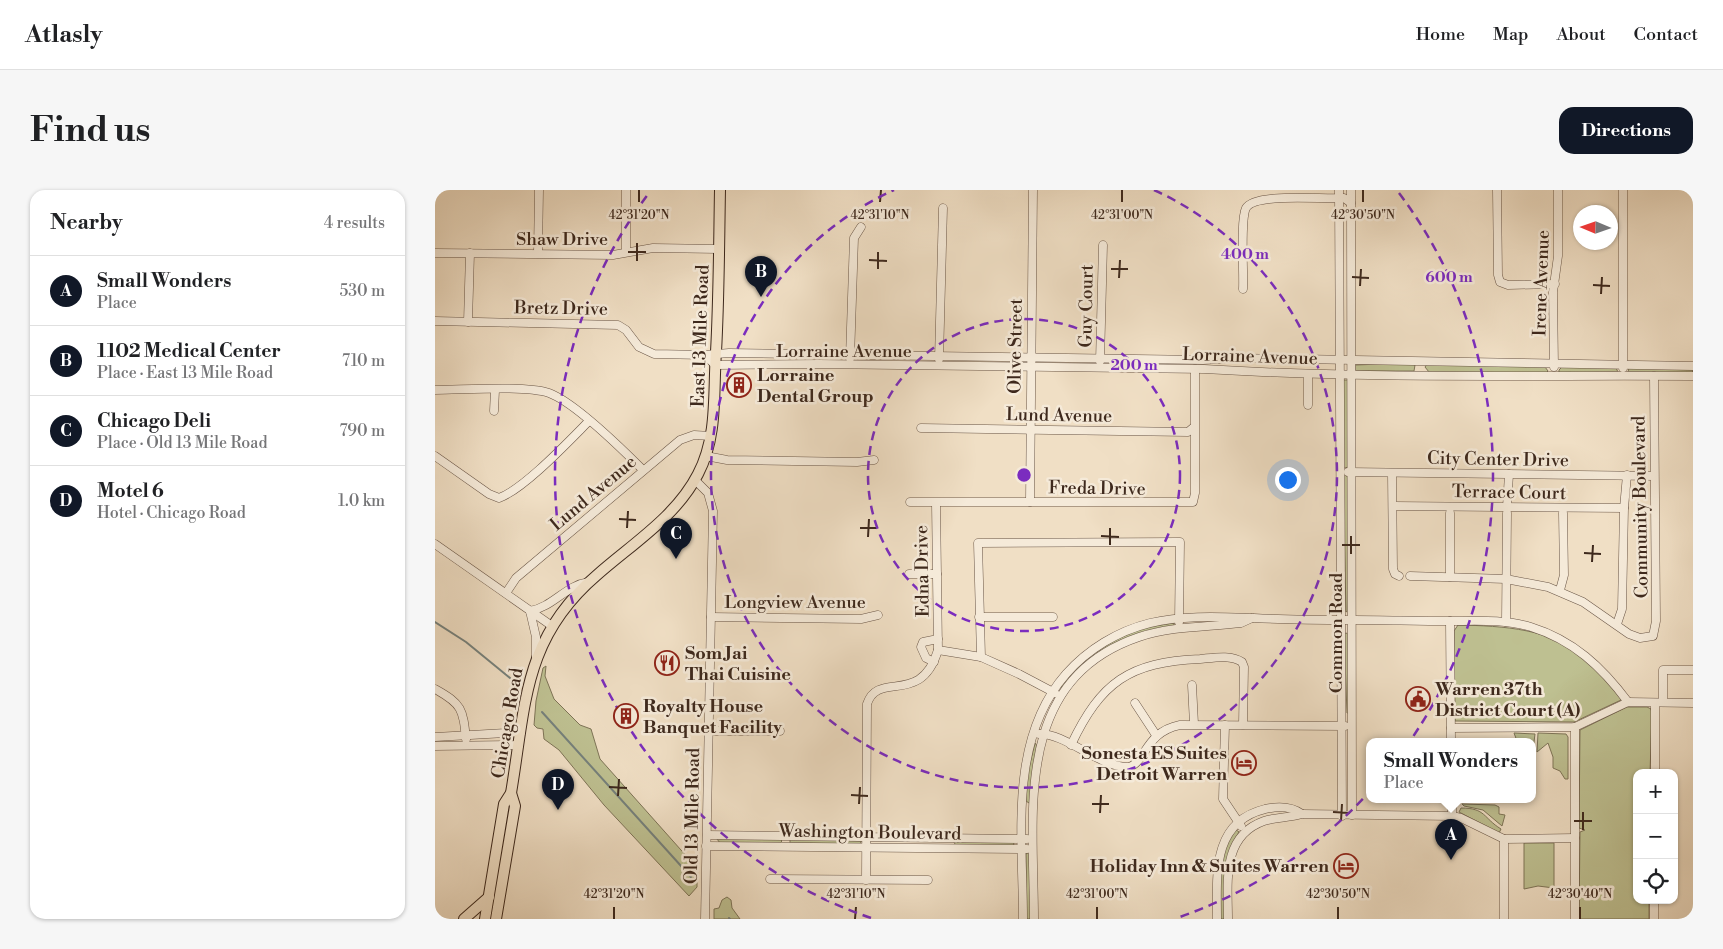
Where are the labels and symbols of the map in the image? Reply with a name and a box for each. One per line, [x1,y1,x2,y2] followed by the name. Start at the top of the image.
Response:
[1573,205,1618,250] north arrow
[609,208,670,223] text: 42°31'20"N
[851,208,910,223] text: 42°31'10"N
[1091,208,1153,223] text: 42°31'00"N
[1331,208,1395,223] text: 42°30'50"N
[516,228,608,251] street label: Shaw Drive
[1528,229,1555,337] street label: Irene Avenue
[1221,245,1269,264] text: 400 m
[745,256,777,297] pin: B
[687,263,715,408] street label: East 13 Mile Road
[1074,264,1099,348] street label: Guy Court
[1425,268,1473,287] text: 600 m
[513,296,608,321] street label: Bretz Drive
[1003,297,1028,394] street label: Olive Street
[776,340,912,363] street label: Lorraine Avenue
[1182,343,1318,370] street label: Lorraine Avenue
[1110,356,1158,375] text: 200 m
[757,364,874,408] place label: Lorraine Dental Group
[726,372,752,398] building icon: Lorraine Dental Group
[1006,403,1112,428] street label: Lund Avenue
[1627,415,1654,599] street label: Community Boulevard
[1427,447,1569,472] street label: City Center Drive
[545,450,641,536] street label: Lund Avenue
[1015,466,1033,484] centre of rings
[1275,467,1301,493] your location
[1048,476,1146,501] street label: Freda Drive
[1452,480,1567,505] street label: Terrace Court
[660,518,692,559] pin: C
[910,525,935,617] street label: Edna Drive
[1325,572,1348,693] street label: Common Road
[724,591,866,614] street label: Longview Avenue
[685,642,791,686] place label: Som Jai Thai Cuisine
[654,650,680,676] restaurant icon: Som Jai Thai Cuisine
[486,665,529,780] street label: Chicago Road
[1434,678,1581,722] place label: Warren 37th District Court (A)
[1405,686,1431,712] public building icon: Warren 37th District Court (A)
[643,695,783,739] place label: Royalty House Banquet Facility
[613,703,639,729] building icon: Royalty House Banquet Facility
[1082,742,1227,786] place label: Sonesta ES Suites Detroit Warren
[680,747,705,884] street label: Old 13 Mile Road
[1231,750,1257,776] hotel icon: Sonesta ES Suites Detroit Warren
[542,769,574,810] pin: D
[777,819,962,846] street label: Washington Boulevard
[1435,819,1467,860] pin: A
[1333,853,1359,879] hotel icon: Holiday Inn & Suites Warren
[1090,855,1329,878] place label: Holiday Inn & Suites Warren
[584,887,645,902] text: 42°31'20"N
[827,887,886,902] text: 42°31'10"N
[1066,887,1128,902] text: 42°31'00"N
[1306,887,1370,902] text: 42°30'50"N
[1548,887,1612,902] text: 42°30'40"N

